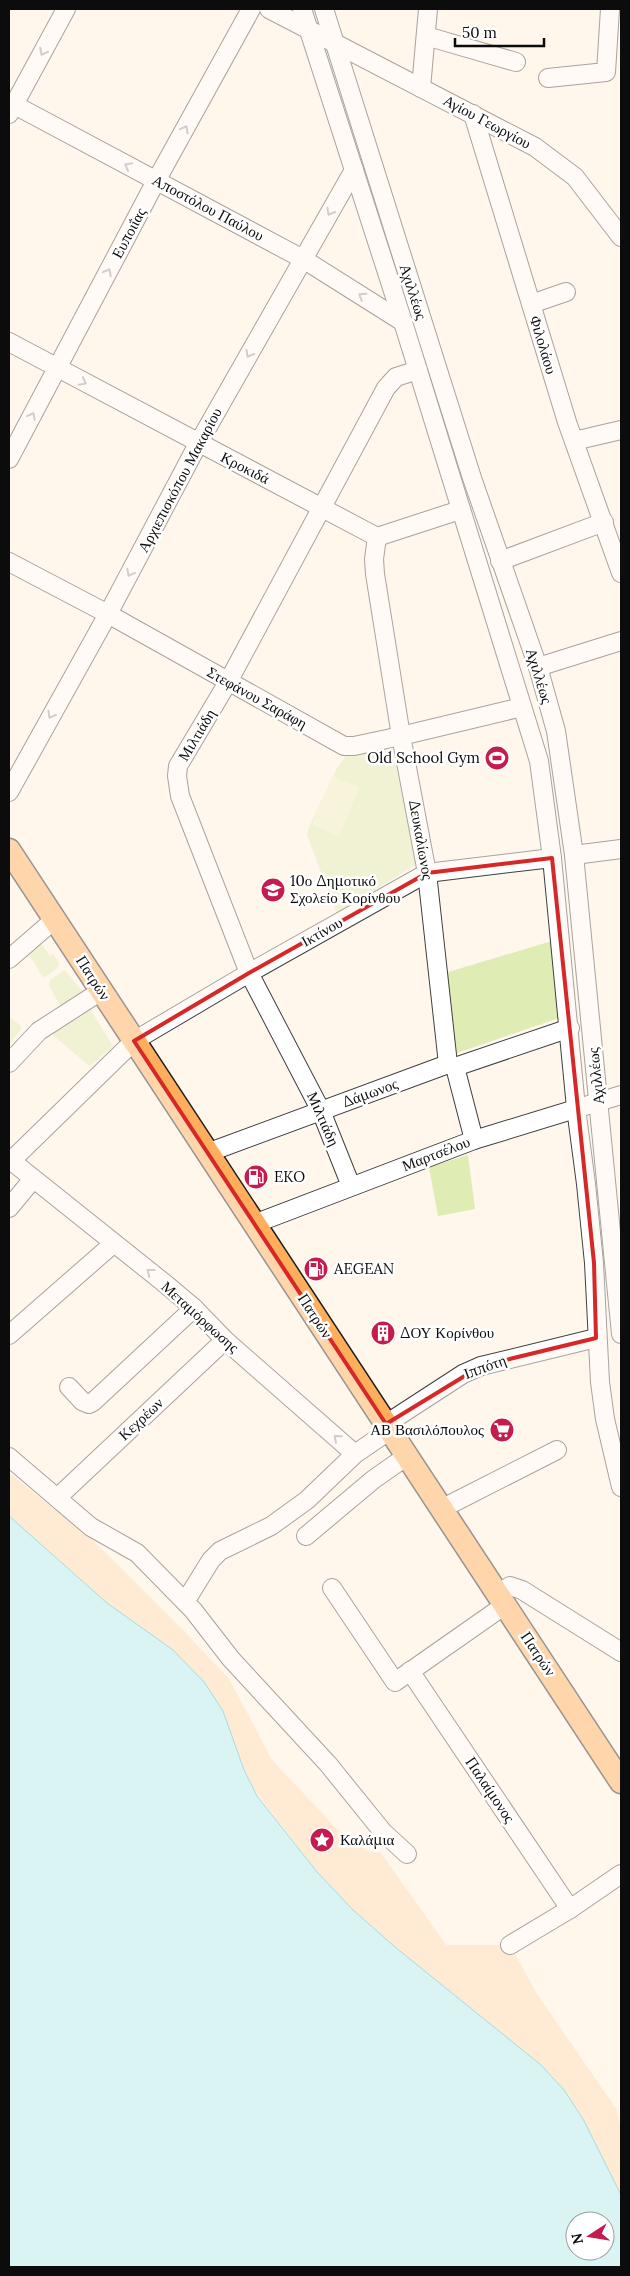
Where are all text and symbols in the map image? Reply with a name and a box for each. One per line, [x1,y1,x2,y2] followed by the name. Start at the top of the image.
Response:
[455,15,544,47] scale bar
[462,23,497,42] text: 50 m
[39,46,49,55] one-way arrow
[440,90,534,153] street label: Αγίου Γεωργίου
[178,125,188,134] one-way arrow
[124,162,133,172] one-way arrow
[149,170,267,245] street label: Αποστόλου Παύλου
[107,204,150,261] street label: Ευποιΐας
[326,207,336,216] one-way arrow
[396,262,431,322] street label: Αχιλλέως
[102,269,112,278] one-way arrow
[358,293,367,302] one-way arrow
[526,313,561,376] street label: Φιλολάου
[246,348,256,357] one-way arrow
[77,376,86,386] one-way arrow
[133,404,226,555] street label: Αρχιεπισκόπου Μακαρίου
[26,412,36,421] one-way arrow
[218,447,273,488] street label: Κροκιδά
[126,568,136,577] one-way arrow
[522,646,557,706] street label: Αχιλλέως
[204,662,311,733] street label: Στεφάνου Σαράφη
[174,705,220,764] street label: Μιλτιάδη
[48,710,58,719] one-way arrow
[484,745,510,771] sports icon: Old School Gym
[367,748,480,767] place label: Old School Gym
[405,798,438,881] street label: Δευκαλίωνος
[290,871,400,907] place label: 10ο Δημοτικό Σχολείο Κορίνθου
[260,877,286,903] school or university icon: 10ο Δημοτικό Σχολείο Κορίνθου
[298,913,346,951] street label: Ικτίνου
[72,952,115,1004] street label: Πατρών
[583,1047,608,1105] street label: Αχιλλέως
[339,1074,400,1111] street label: Δάμωνος
[303,1089,344,1149] street label: Μιλτιάδη
[399,1132,473,1175] street label: Μαρτσέλου
[243,1164,269,1190] fuel station icon: EKO
[274,1167,305,1186] place label: EKO
[303,1256,329,1282] fuel station icon: AEGEAN
[333,1259,394,1278] place label: AEGEAN
[146,1269,156,1278] one-way arrow
[158,1277,243,1357] street label: Μεταμόρφωσης
[294,1290,337,1342] street label: Πατρών
[370,1320,396,1346] building icon: ΔΟΥ Κορίνθου
[400,1323,494,1342] place label: ΔΟΥ Κορίνθου
[461,1350,509,1383] street label: Ιππότη
[114,1393,167,1444] street label: Κεχρέων
[489,1417,515,1443] supermarket icon: ΑΒ Βασιλόπουλος
[370,1420,484,1439] place label: ΑΒ Βασιλόπουλος
[333,1434,342,1443] one-way arrow
[517,1628,560,1680] street label: Πατρών
[461,1753,519,1826] street label: Παλαίμονος
[309,1827,335,1853] place icon: Καλάμια
[340,1830,395,1849] place label: Καλάμια
[565,2211,615,2261] north arrow
[567,2231,587,2246] text: N

